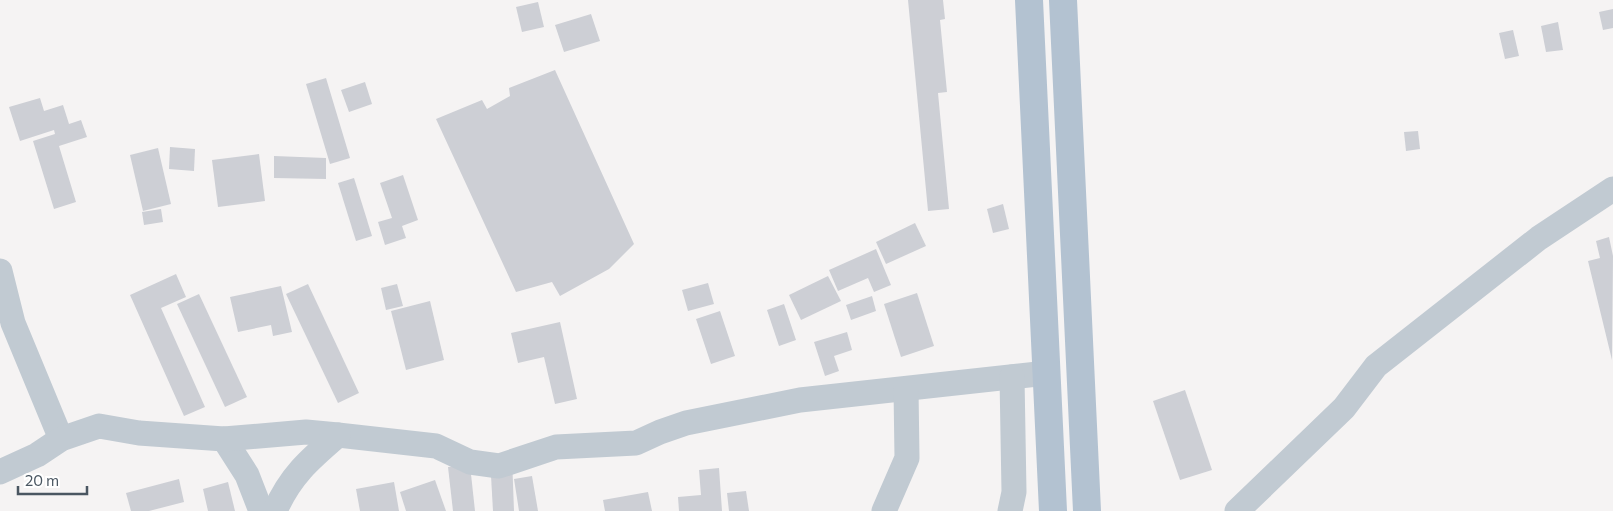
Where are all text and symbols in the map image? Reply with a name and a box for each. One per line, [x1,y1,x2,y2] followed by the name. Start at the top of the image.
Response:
[18,464,86,496] scale bar
[25,471,59,489] text: 20 m

